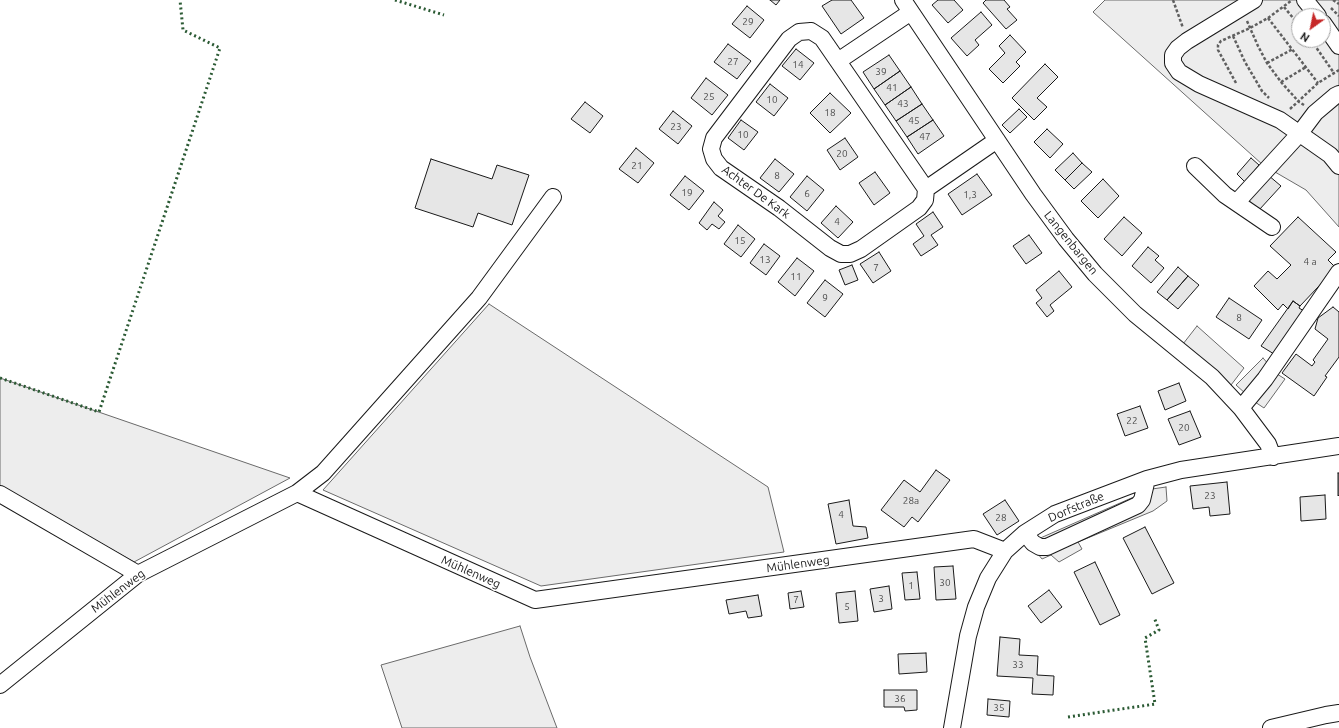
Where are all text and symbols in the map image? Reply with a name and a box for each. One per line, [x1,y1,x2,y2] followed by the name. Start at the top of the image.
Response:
[1291,8,1331,48] north arrow
[742,16,754,28] house number: 29
[1298,30,1312,44] text: N
[727,56,739,68] house number: 27
[792,59,804,71] house number: 14
[875,66,887,78] house number: 39
[886,82,898,94] house number: 41
[703,91,715,103] house number: 25
[766,94,778,106] house number: 10
[897,98,909,110] house number: 43
[824,107,836,119] house number: 18
[908,115,920,127] house number: 45
[670,121,682,133] house number: 23
[737,129,749,141] house number: 10
[919,131,931,143] house number: 47
[836,148,848,160] house number: 20
[631,160,643,172] house number: 21
[719,162,793,222] street label: Achter De Kark
[774,170,780,182] house number: 8
[681,187,693,199] house number: 19
[804,188,810,200] house number: 6
[963,189,977,201] house number: 1,3
[1041,208,1101,278] street label: Langenbargen
[834,216,840,228] house number: 4
[734,235,746,247] house number: 15
[759,254,771,266] house number: 13
[1303,256,1317,268] house number: 4 a
[873,262,879,274] house number: 7
[790,271,802,283] house number: 11
[822,292,828,304] house number: 9
[1236,312,1242,324] house number: 8
[1126,415,1138,427] house number: 22
[1178,422,1190,434] house number: 20
[1046,489,1106,525] street label: Dorfstraße
[1204,490,1216,502] house number: 23
[903,495,919,507] house number: 28a
[838,509,844,521] house number: 4
[995,512,1007,524] house number: 28
[439,552,503,592] street label: Mühlenweg
[766,552,830,576] street label: Mühlenweg
[88,566,148,616] street label: Mühlenweg
[939,577,951,589] house number: 30
[908,580,914,592] house number: 1
[878,593,884,605] house number: 3
[793,594,799,606] house number: 7
[844,601,850,613] house number: 5
[1012,659,1024,671] house number: 33
[894,693,906,705] house number: 36
[993,702,1005,714] house number: 35

